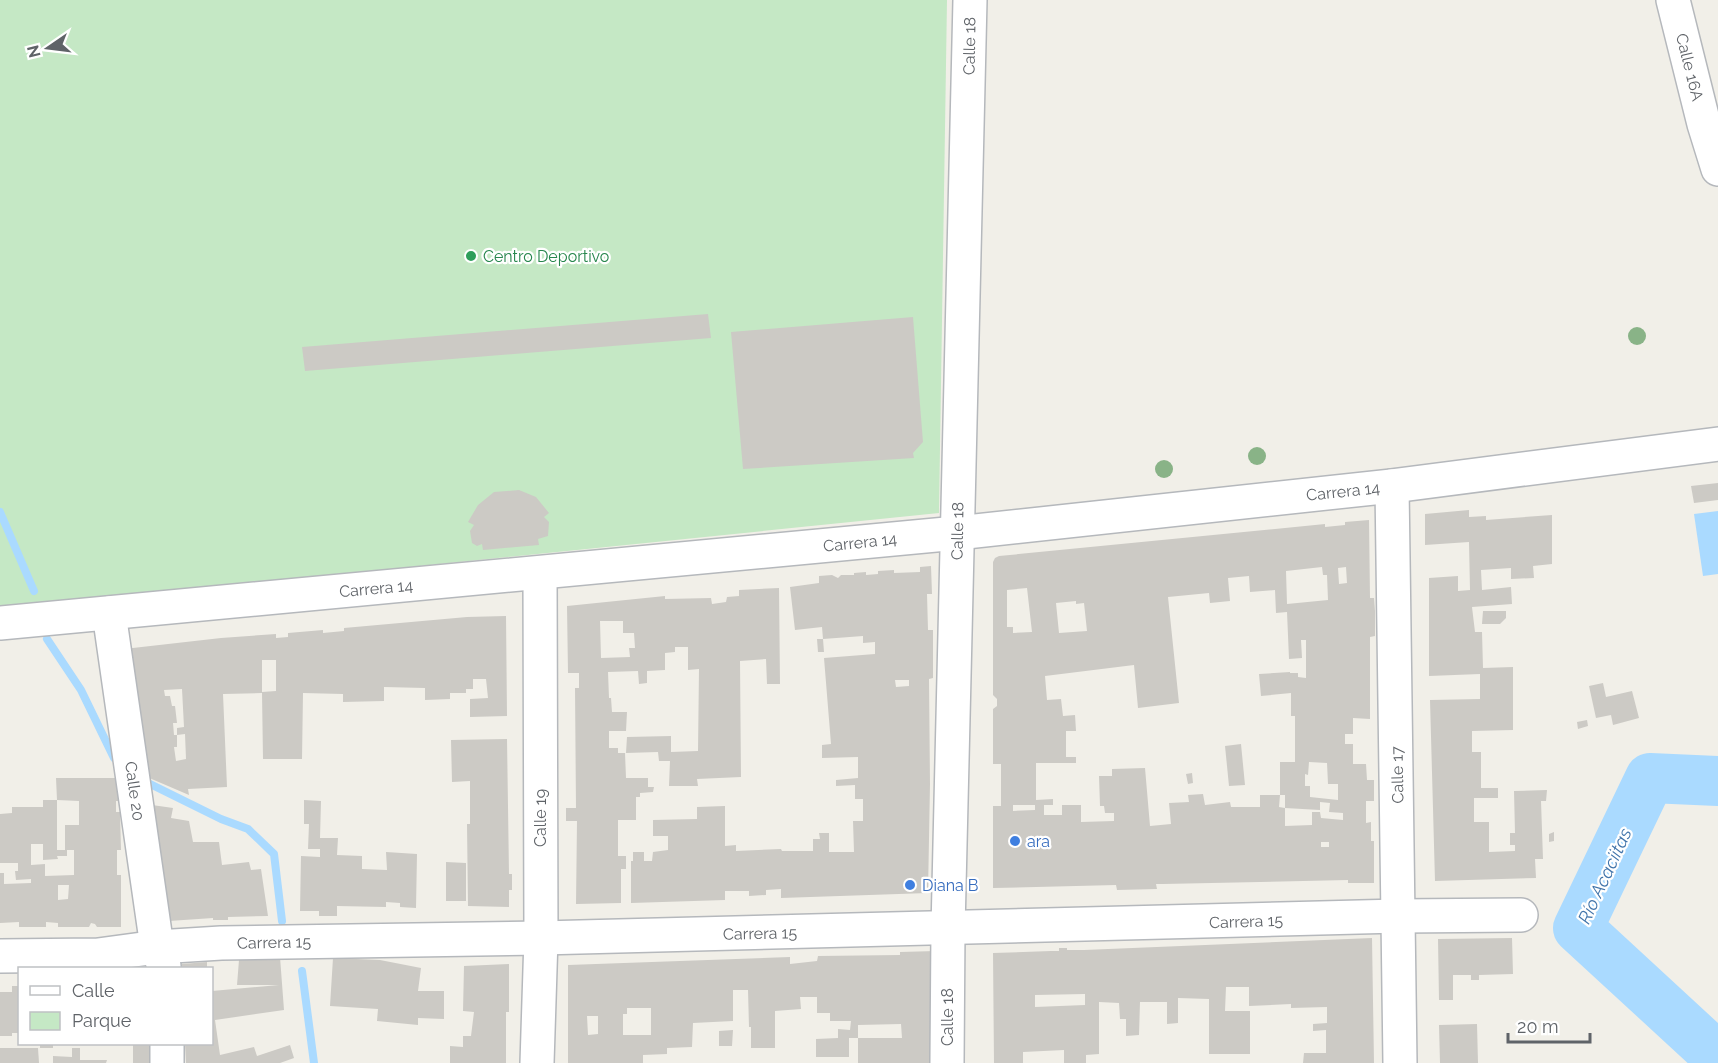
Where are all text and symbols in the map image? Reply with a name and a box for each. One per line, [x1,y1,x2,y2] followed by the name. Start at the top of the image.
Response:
[959,17,980,75] street label: Calle 18
[18,18,78,78] north arrow
[1672,31,1707,103] street label: Calle 16A
[23,43,45,60] text: N
[483,247,609,266] place label: Centro Deportivo
[464,249,478,263] marker: Centro Deportivo
[1305,478,1381,505] street label: Carrera 14
[947,502,968,560] street label: Calle 18
[822,529,898,556] street label: Carrera 14
[338,576,414,601] street label: Carrera 14
[1387,746,1407,804] street label: Calle 17
[121,760,148,822] street label: Calle 20
[531,789,550,847] street label: Calle 19
[1573,824,1636,927] water label: Río Acaciitas
[1027,832,1050,851] place label: ara
[1008,834,1022,848] marker: ara
[922,876,978,895] place label: Diana B
[903,878,917,892] marker: Diana B
[1209,911,1284,932] street label: Carrera 15
[723,923,797,944] street label: Carrera 15
[237,932,311,953] street label: Carrera 15
[18,967,213,1045] legend
[72,980,115,1001] text: Calle
[938,988,957,1046] street label: Calle 18
[1508,1006,1590,1044] scale bar
[72,1010,132,1031] text: Parque
[1517,1016,1559,1037] text: 20 m

